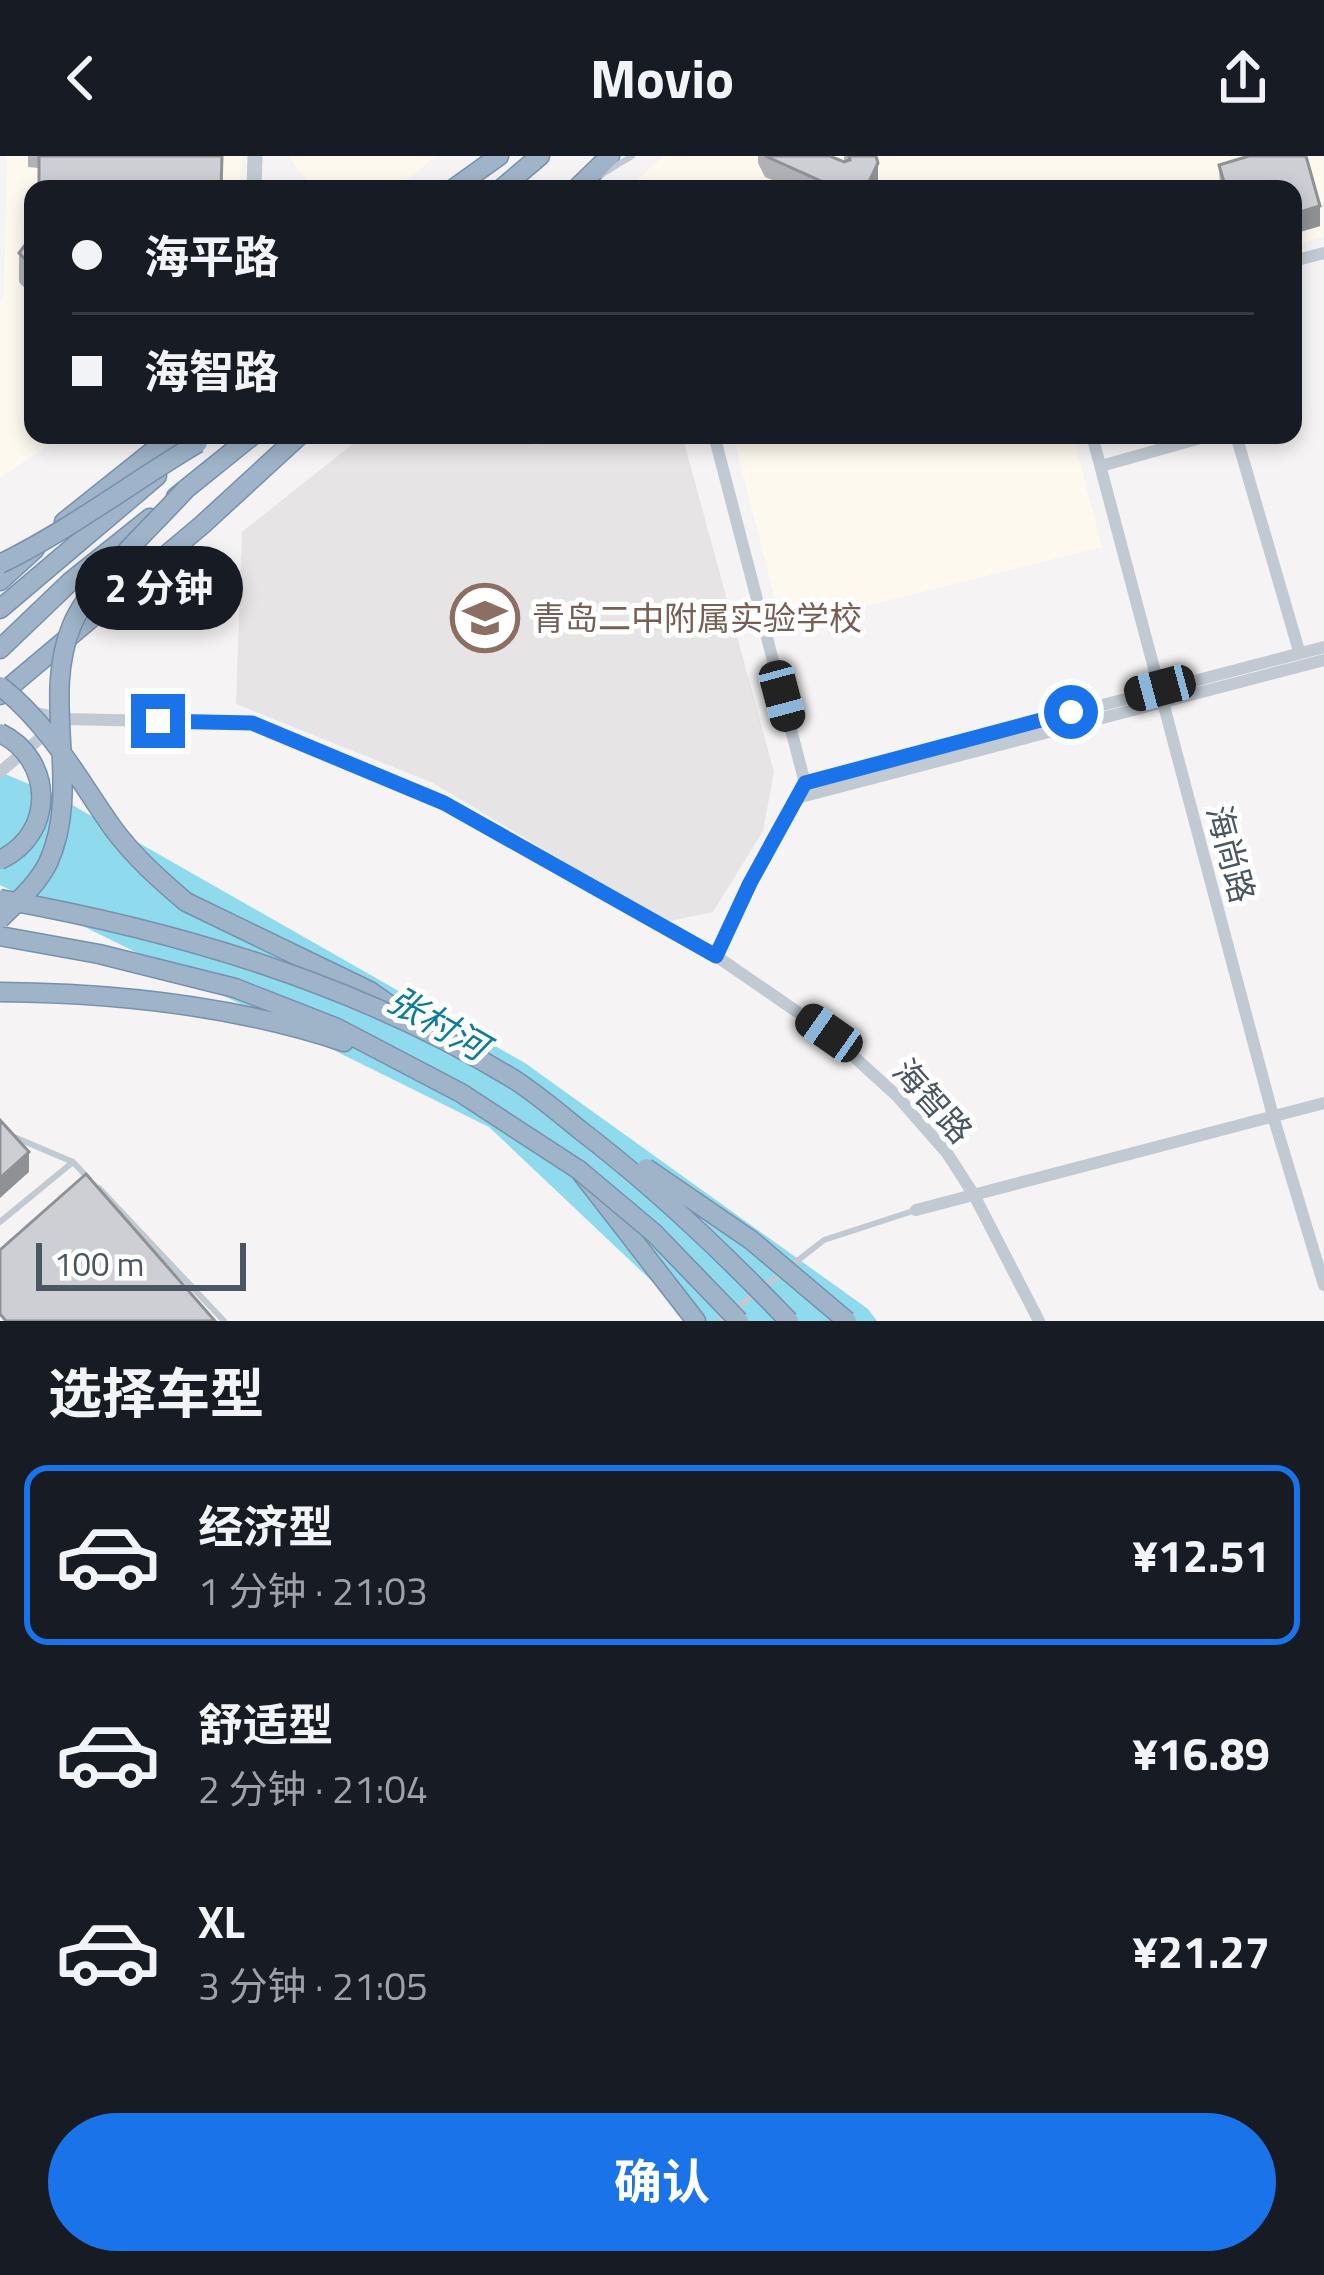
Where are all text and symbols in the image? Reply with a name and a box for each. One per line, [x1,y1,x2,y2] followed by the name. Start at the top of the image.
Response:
[590,37,734,119] text: Movio
[48,45,114,111] icon: back
[1210,45,1276,111] icon: share
[144,222,279,290] text: 海平路
[144,337,279,405] text: 海智路
[74,547,242,631] callout: 2 分钟
[105,558,213,617] text: 2 分钟
[450,583,520,653] school or university icon: 青岛二中附属实验学校
[532,593,862,643] place label: 青岛二中附属实验学校
[755,657,809,735] car
[1121,661,1199,715] car
[1044,685,1098,739] route start
[131,694,185,748] route end
[1194,800,1268,908] street label: 海尚路
[378,972,504,1076] water label: 张村河
[789,998,869,1068] car
[881,1047,985,1155] street label: 海智路
[36,1237,246,1290] scale bar
[54,1239,144,1289] text: 100 m
[48,1352,264,1434] text: 选择车型
[198,1492,333,1560] text: 经济型
[54,1501,162,1609] icon: car
[1132,1521,1270,1589] text: ¥12.51
[198,1561,428,1620] text: 1 分钟 · 21:03
[198,1690,333,1758] text: 舒适型
[54,1699,162,1807] icon: car
[1132,1719,1270,1787] text: ¥16.89
[198,1759,428,1818] text: 2 分钟 · 21:04
[198,1887,245,1955] text: XL
[54,1897,162,2005] icon: car
[1132,1917,1270,1985] text: ¥21.27
[198,1956,428,2015] text: 3 分钟 · 21:05
[48,2113,1276,2251] button: 确认

